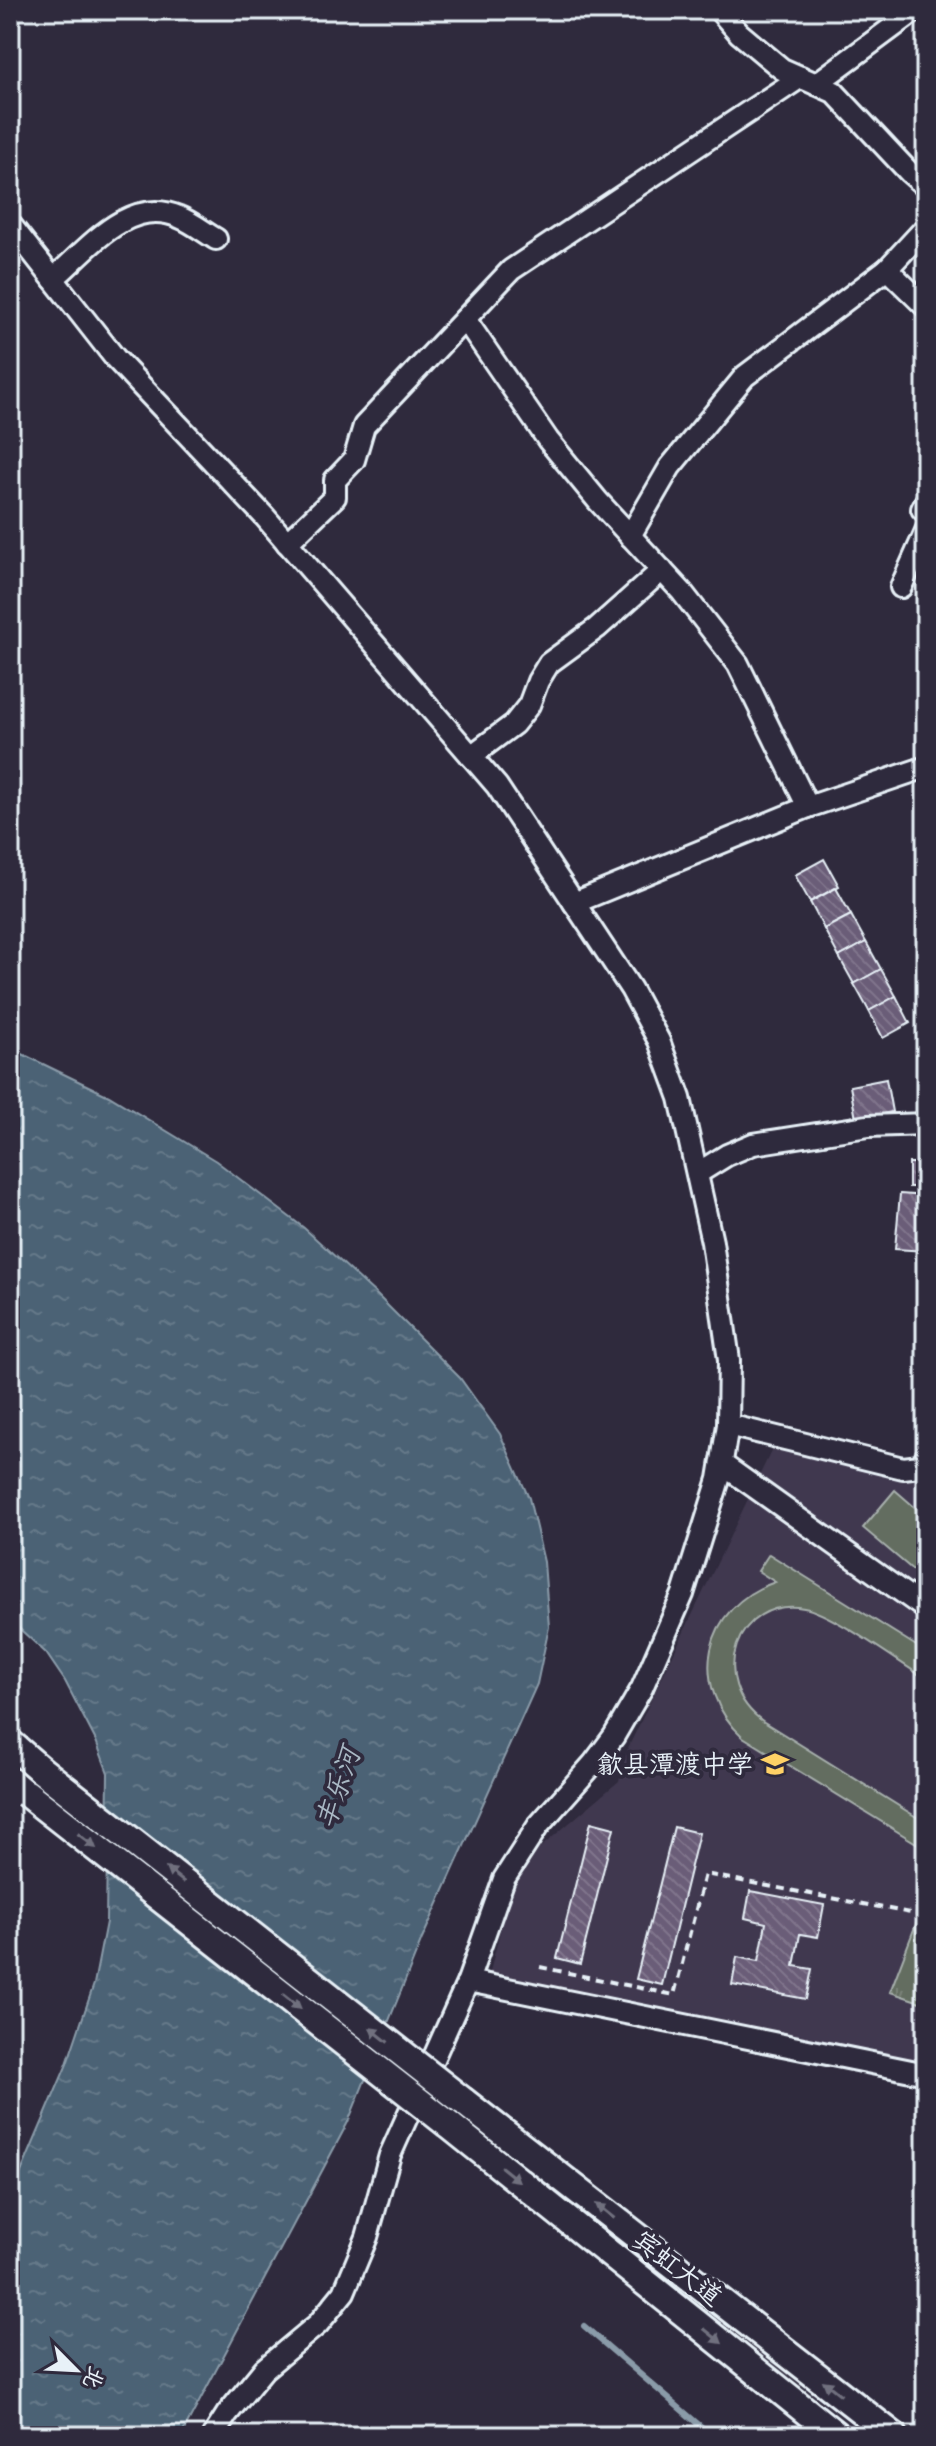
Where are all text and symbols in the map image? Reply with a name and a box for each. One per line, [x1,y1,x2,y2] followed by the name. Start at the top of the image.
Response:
[311,1740,372,1835] water label: 丰乐河
[760,1749,790,1779] school or university icon: 歙县潭渡中学
[597,1751,753,1784] place label: 歙县潭渡中学
[77,1833,97,1849] one-way arrow
[165,1867,185,1883] one-way arrow
[282,1993,302,2009] one-way arrow
[369,2028,389,2044] one-way arrow
[500,2165,520,2182] one-way arrow
[595,2204,615,2220] one-way arrow
[625,2226,727,2316] street label: 宾虹大道
[703,2328,723,2344] one-way arrow
[36,2330,116,2410] north arrow
[74,2361,107,2392] text: 北
[822,2381,842,2397] one-way arrow

